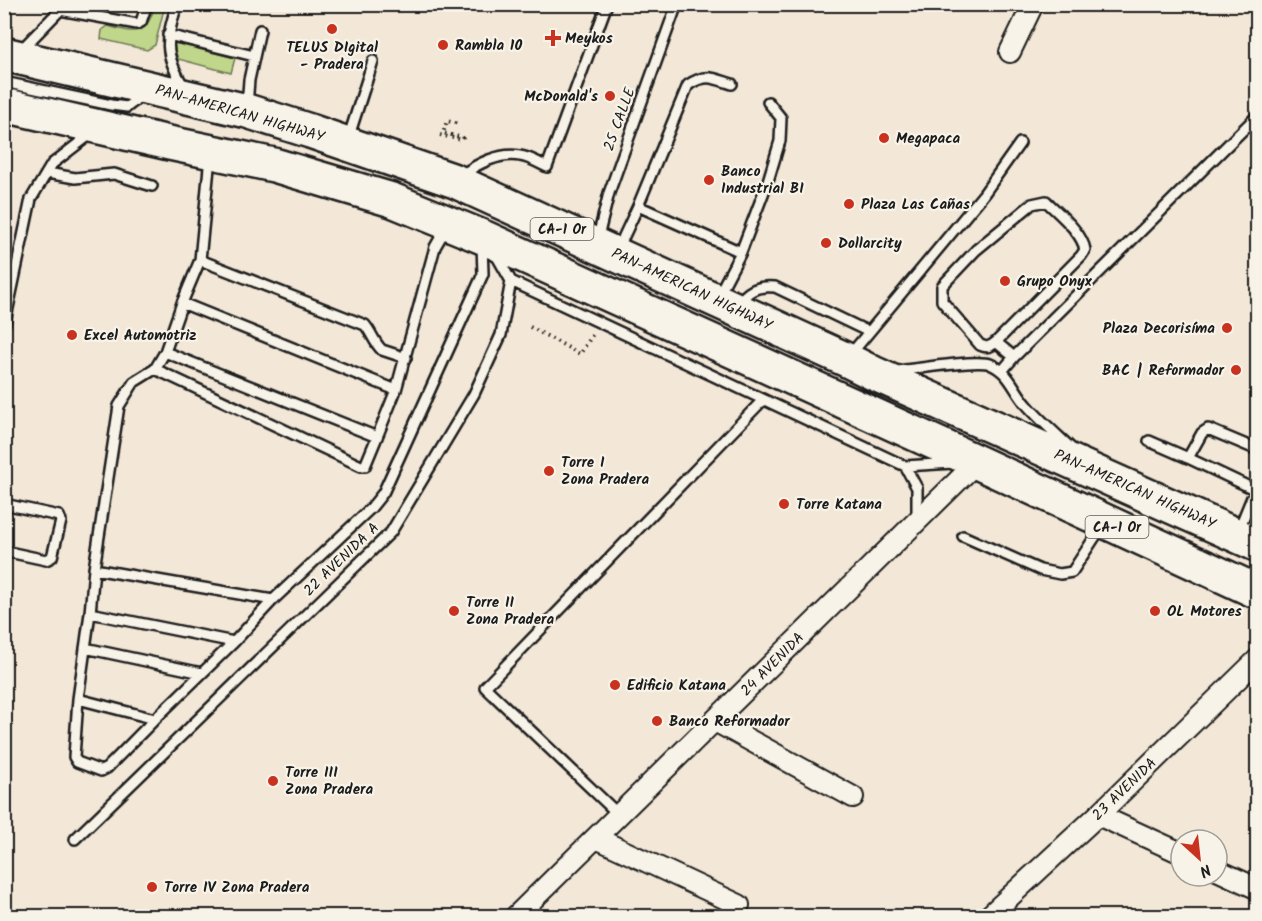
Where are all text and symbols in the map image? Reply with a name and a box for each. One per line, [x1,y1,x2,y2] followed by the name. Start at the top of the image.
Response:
[325,22,339,36] marker: TELUS DIgital - Pradera
[565,27,613,51] place label: Meykos
[546,31,560,45] marker: Meykos
[455,34,522,58] place label: Rambla 10
[286,36,378,77] place label: TELUS DIgital - Pradera
[436,38,450,52] marker: Rambla 10
[152,78,329,150] street label: PAN-AMERICAN HIGHWAY
[597,83,643,154] street label: 25 CALLE
[524,85,598,109] place label: McDonald's
[603,89,617,103] marker: McDonald's
[896,127,961,151] place label: Megapaca
[877,131,891,145] marker: Megapaca
[721,160,804,201] place label: Banco Industrial BI
[702,173,716,187] marker: Banco Industrial BI
[861,193,970,217] place label: Plaza Las Cañas
[842,197,856,211] marker: Plaza Las Cañas
[530,218,594,240] road number: CA-1 Or
[838,232,902,256] place label: Dollarcity
[819,236,833,250] marker: Dollarcity
[607,242,777,338] street label: PAN-AMERICAN HIGHWAY
[1017,270,1093,294] place label: Grupo Onyx
[998,274,1012,288] marker: Grupo Onyx
[1103,317,1215,341] place label: Plaza Decorisíma
[1220,321,1234,335] marker: Plaza Decorisíma
[84,324,197,348] place label: Excel Automotriz
[65,328,79,342] marker: Excel Automotriz
[1102,359,1225,383] place label: BAC | Reformador
[1229,363,1243,377] marker: BAC | Reformador
[1050,443,1221,537] street label: PAN-AMERICAN HIGHWAY
[561,451,649,492] place label: Torre I Zona Pradera
[542,464,556,478] marker: Torre I Zona Pradera
[796,493,882,517] place label: Torre Katana
[777,497,791,511] marker: Torre Katana
[1086,516,1148,538] road number: CA-1 Or
[298,517,385,602] street label: 22 AVENIDA A
[466,591,554,632] place label: Torre II Zona Pradera
[1167,600,1242,624] place label: OL Motores
[447,604,461,618] marker: Torre II Zona Pradera
[1148,604,1162,618] marker: OL Motores
[735,627,810,702] street label: 24 AVENIDA
[627,674,726,698] place label: Edificio Katana
[608,678,622,692] marker: Edificio Katana
[669,710,790,734] place label: Banco Reformador
[650,714,664,728] marker: Banco Reformador
[1087,752,1163,827] street label: 23 AVENIDA
[285,761,373,802] place label: Torre III Zona Pradera
[266,774,280,788] marker: Torre III Zona Pradera
[1169,828,1229,888] north arrow
[1195,857,1215,883] text: N
[164,876,310,900] place label: Torre IV Zona Pradera
[145,880,159,894] marker: Torre IV Zona Pradera

